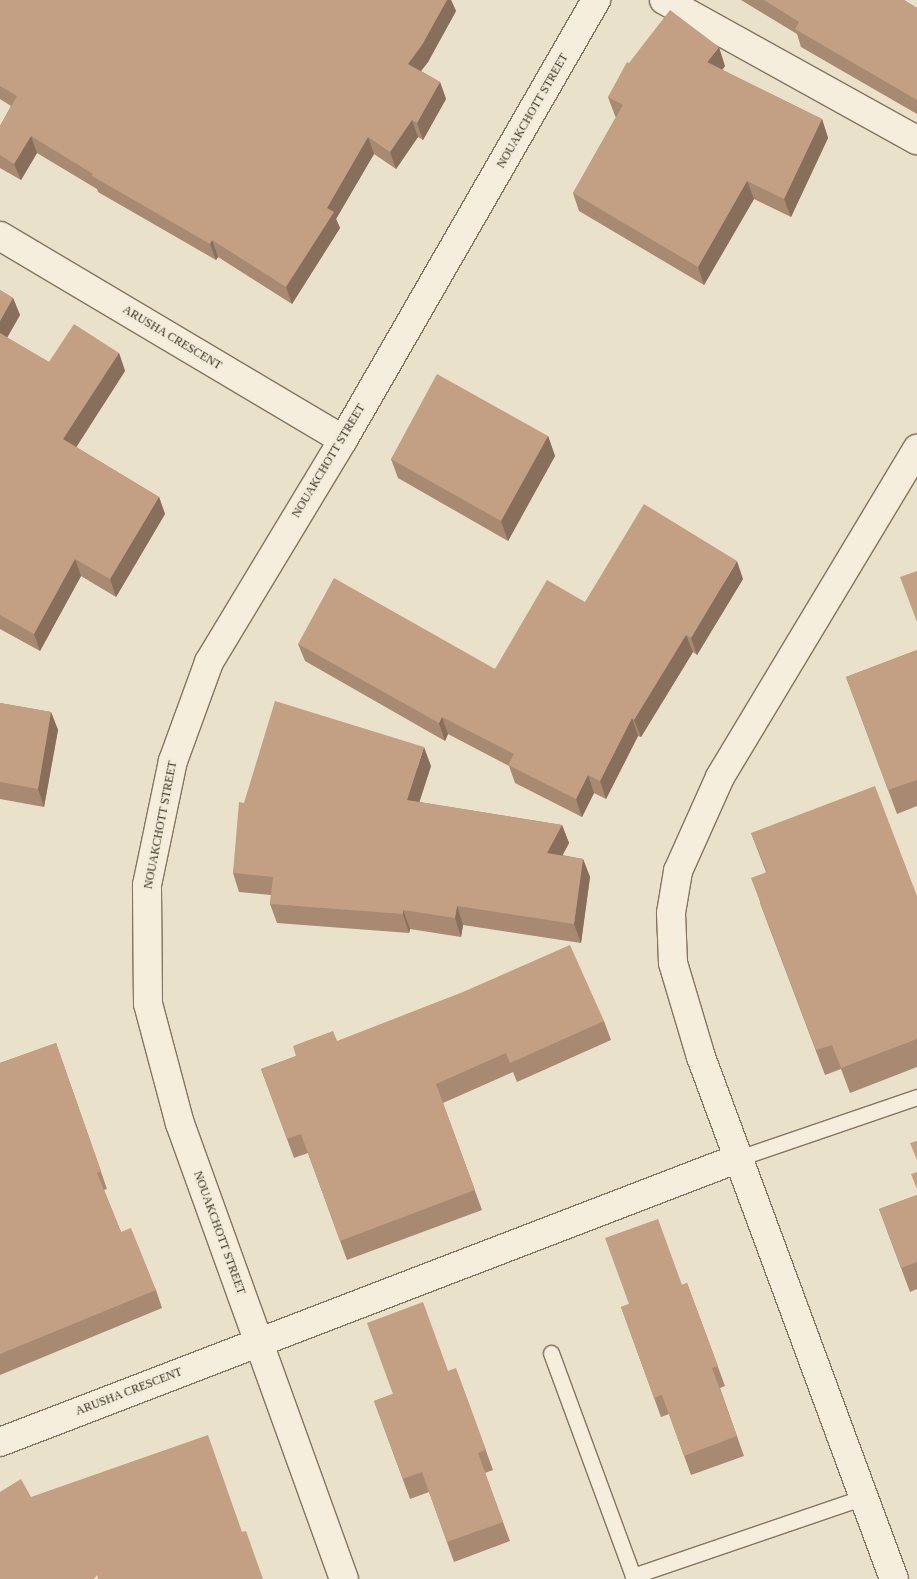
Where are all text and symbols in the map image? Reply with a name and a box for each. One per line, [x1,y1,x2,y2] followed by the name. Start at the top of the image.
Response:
[494,51,572,171] street label: NOUAKCHOTT STREET
[120,303,224,373] street label: ARUSHA CRESCENT
[289,401,369,521] street label: NOUAKCHOTT STREET
[141,760,181,890] street label: NOUAKCHOTT STREET
[190,1169,248,1297] street label: NOUAKCHOTT STREET
[73,1365,185,1419] street label: ARUSHA CRESCENT

